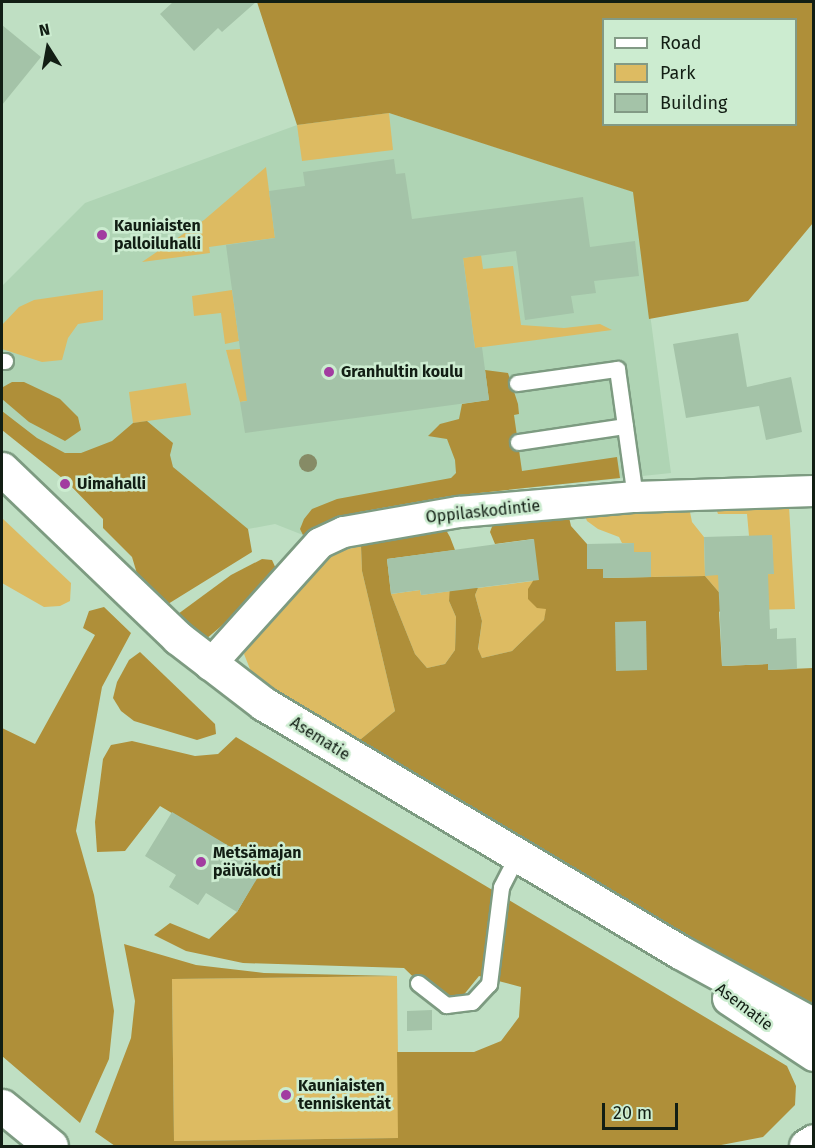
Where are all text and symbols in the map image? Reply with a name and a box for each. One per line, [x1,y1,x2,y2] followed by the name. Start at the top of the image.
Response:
[18,18,78,78] north arrow
[602,18,797,126] legend
[37,20,51,40] text: N
[660,32,702,54] text: Road
[660,62,695,84] text: Park
[660,92,727,114] text: Building
[114,216,201,254] place label: Kauniaisten palloiluhalli
[95,228,109,242] marker: Kauniaisten palloiluhalli
[341,362,463,382] place label: Granhultin koulu
[322,365,336,379] marker: Granhultin koulu
[77,474,146,494] place label: Uimahalli
[58,477,72,491] marker: Uimahalli
[425,496,541,528] street label: Oppilaskodintie
[287,713,353,765] street label: Asematie
[213,843,302,881] place label: Metsämajan päiväkoti
[194,855,208,869] marker: Metsämajan päiväkoti
[712,979,776,1035] street label: Asematie
[298,1076,391,1114] place label: Kauniaisten tenniskentät
[279,1088,293,1102] marker: Kauniaisten tenniskentät
[605,1091,682,1129] scale bar
[613,1102,652,1124] text: 20 m

